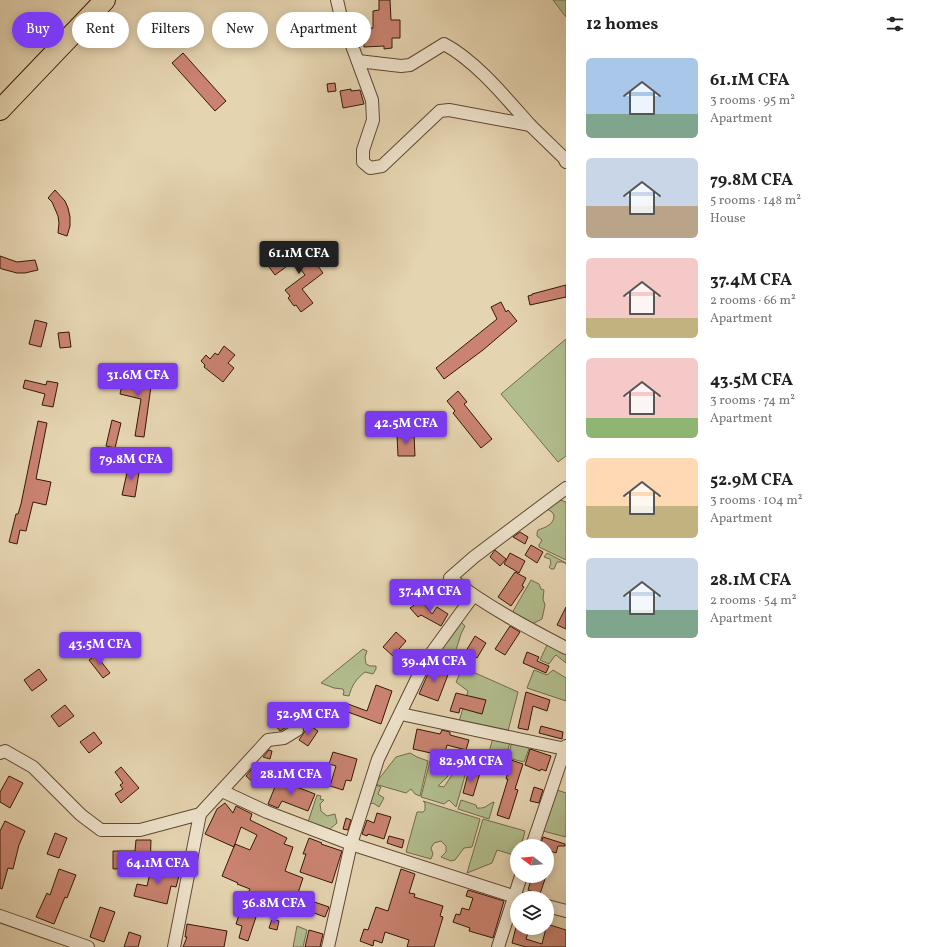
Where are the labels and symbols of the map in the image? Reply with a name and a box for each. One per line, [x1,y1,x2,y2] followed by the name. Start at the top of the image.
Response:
[253,241,345,275] pin: 61.1M CFA
[92,363,184,397] pin: 31.6M CFA
[360,411,452,445] pin: 42.5M CFA
[85,447,177,481] pin: 79.8M CFA
[384,579,476,613] pin: 37.4M CFA
[54,632,146,666] pin: 43.5M CFA
[388,649,480,683] pin: 39.4M CFA
[262,702,354,736] pin: 52.9M CFA
[425,749,517,783] pin: 82.9M CFA
[245,762,337,796] pin: 28.1M CFA
[510,839,554,883] north arrow
[112,851,204,885] pin: 64.1M CFA
[228,891,320,925] pin: 36.8M CFA

